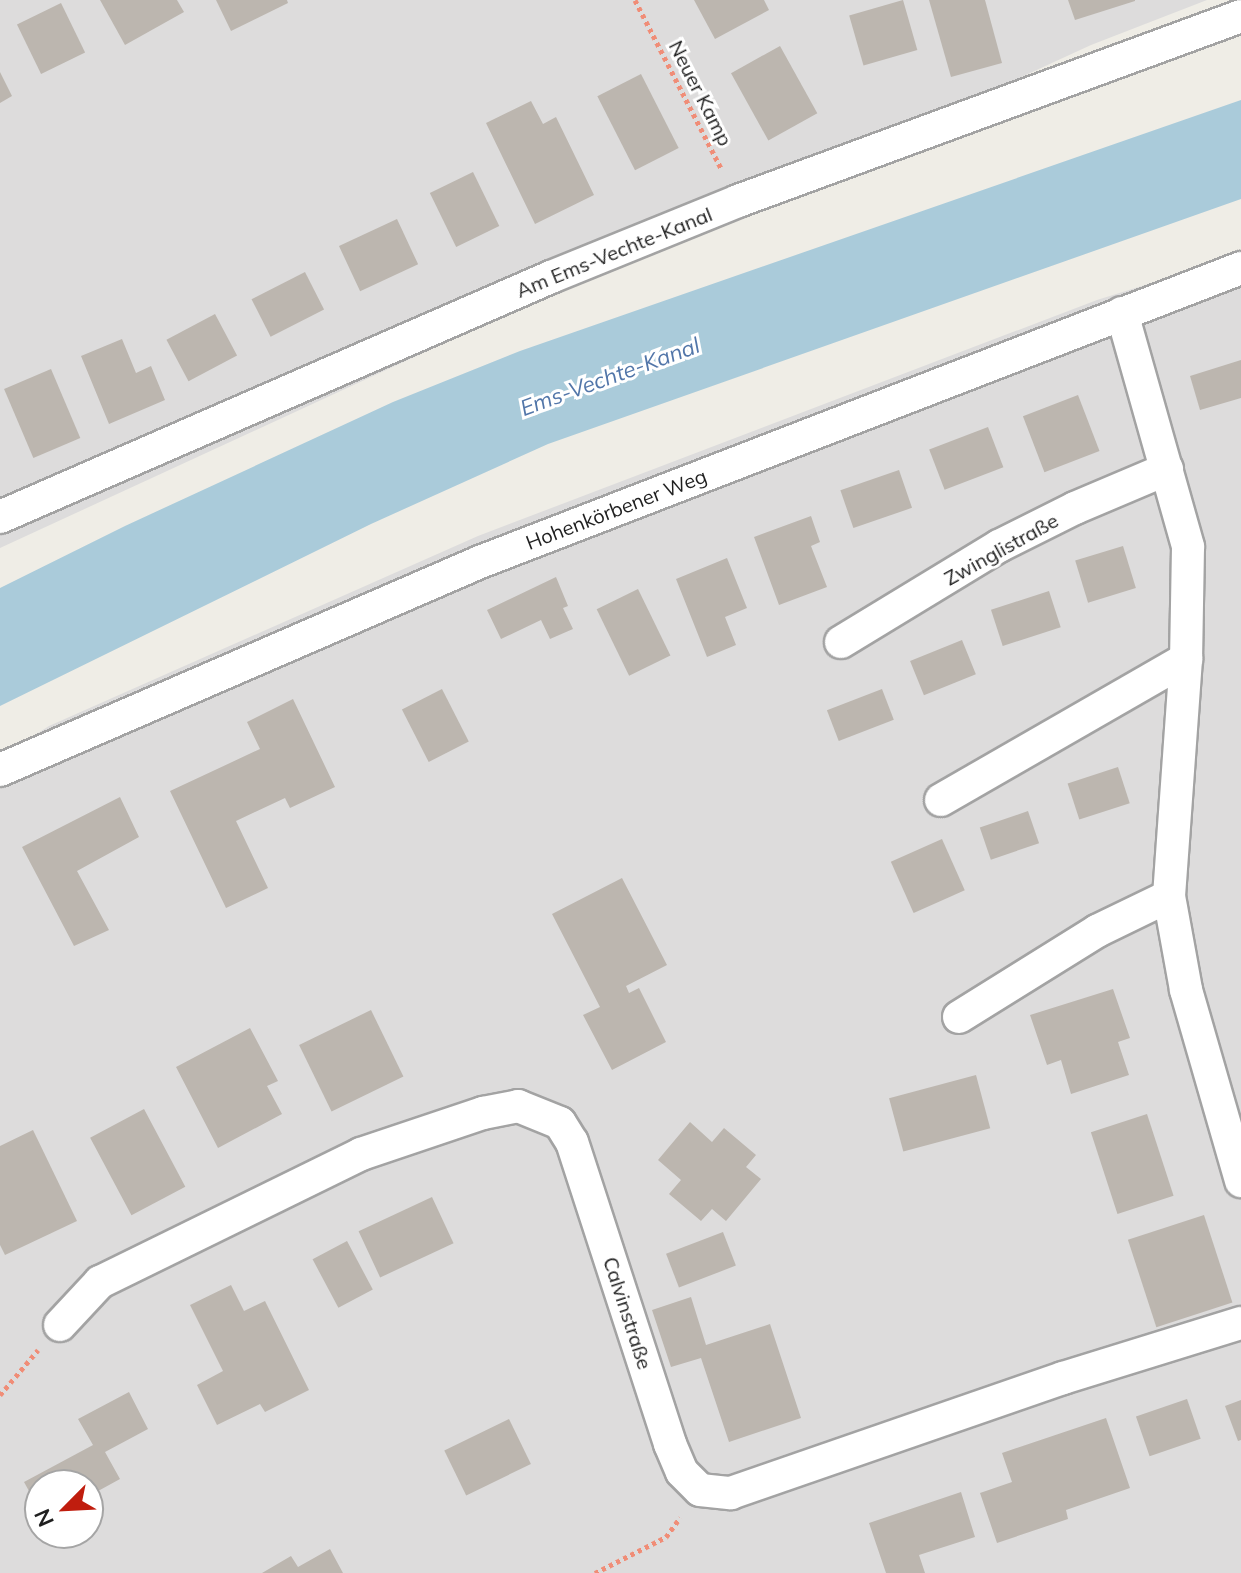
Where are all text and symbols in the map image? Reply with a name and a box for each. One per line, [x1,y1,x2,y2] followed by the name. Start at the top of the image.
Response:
[664,36,738,150] street label: Neuer Kamp
[512,202,716,302] street label: Am Ems-Vechte-Kanal
[517,332,703,422] water label: Ems-Vechte-Kanal
[522,463,710,555] street label: Hohenkörbener Weg
[940,508,1062,590] street label: Zwinglistraße
[599,1254,657,1372] street label: Calvinstraße
[24,1469,104,1549] north arrow
[28,1505,60,1531] text: N

